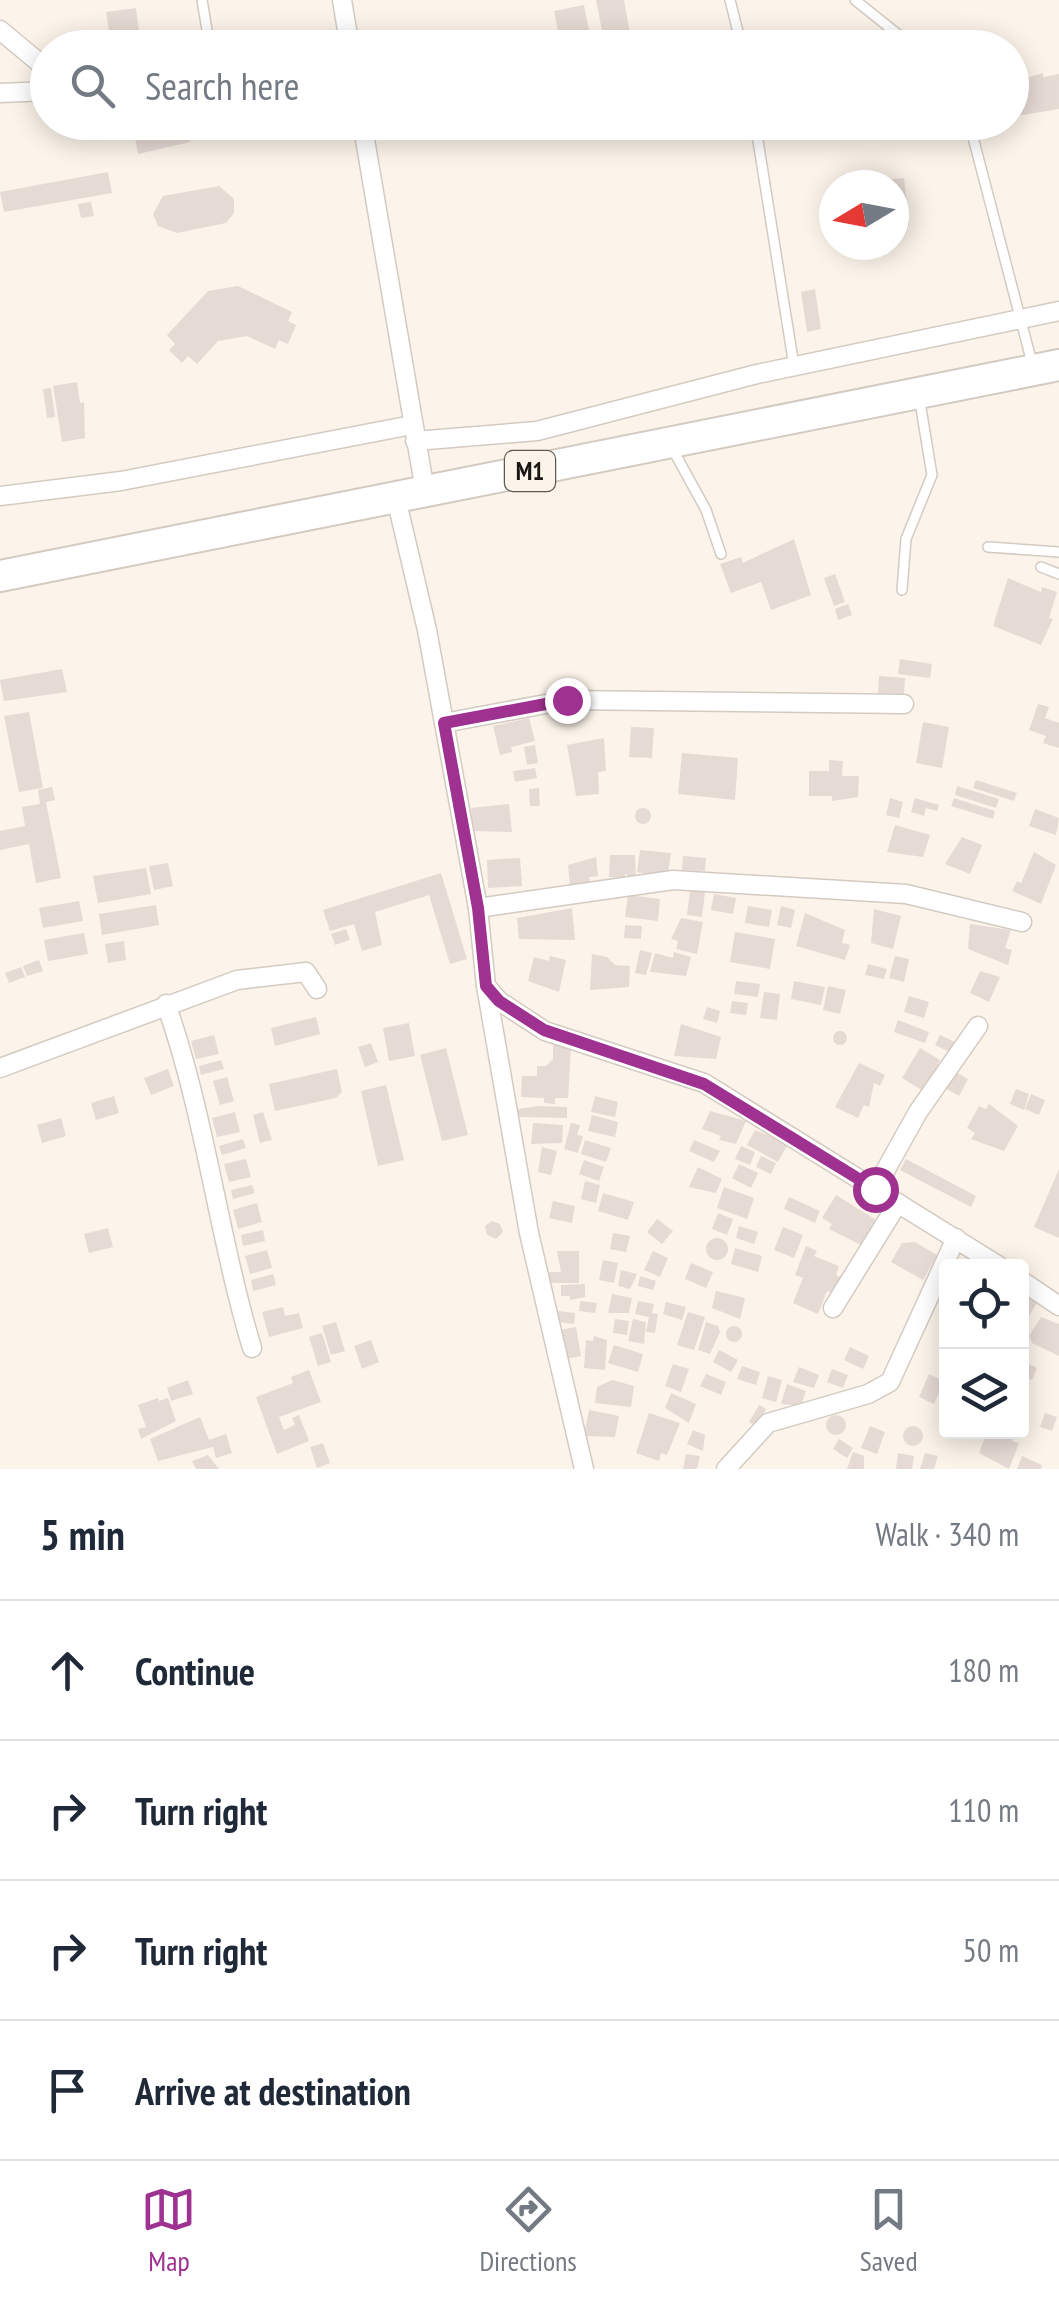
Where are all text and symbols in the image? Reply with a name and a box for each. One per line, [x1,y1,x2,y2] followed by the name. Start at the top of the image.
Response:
[30,30,1029,140] search box
[65,58,120,113] icon: search
[145,61,299,110] text: Search here
[819,170,909,260] north arrow
[505,451,555,491] road number: M1
[545,678,591,724] route end
[853,1167,899,1213] route start
[939,1259,1029,1439] map controls
[939,1259,1029,1349] button: locate
[939,1349,1029,1439] button: layers
[40,1507,125,1562] text: 5 min
[875,1513,1019,1555] text: Walk · 340 m
[40,1643,95,1698] icon: ahead
[135,1646,255,1695] text: Continue
[948,1649,1019,1691] text: 180 m
[40,1783,95,1838] icon: right
[135,1786,267,1835] text: Turn right
[948,1789,1019,1831] text: 110 m
[40,1923,95,1978] icon: right
[135,1926,267,1975] text: Turn right
[963,1929,1019,1971] text: 50 m
[40,2063,95,2118] icon: arrive
[135,2066,411,2115] text: Arrive at destination
[141,2182,196,2279] tab: Map
[479,2182,577,2279] tab: Directions
[860,2182,918,2279] tab: Saved

